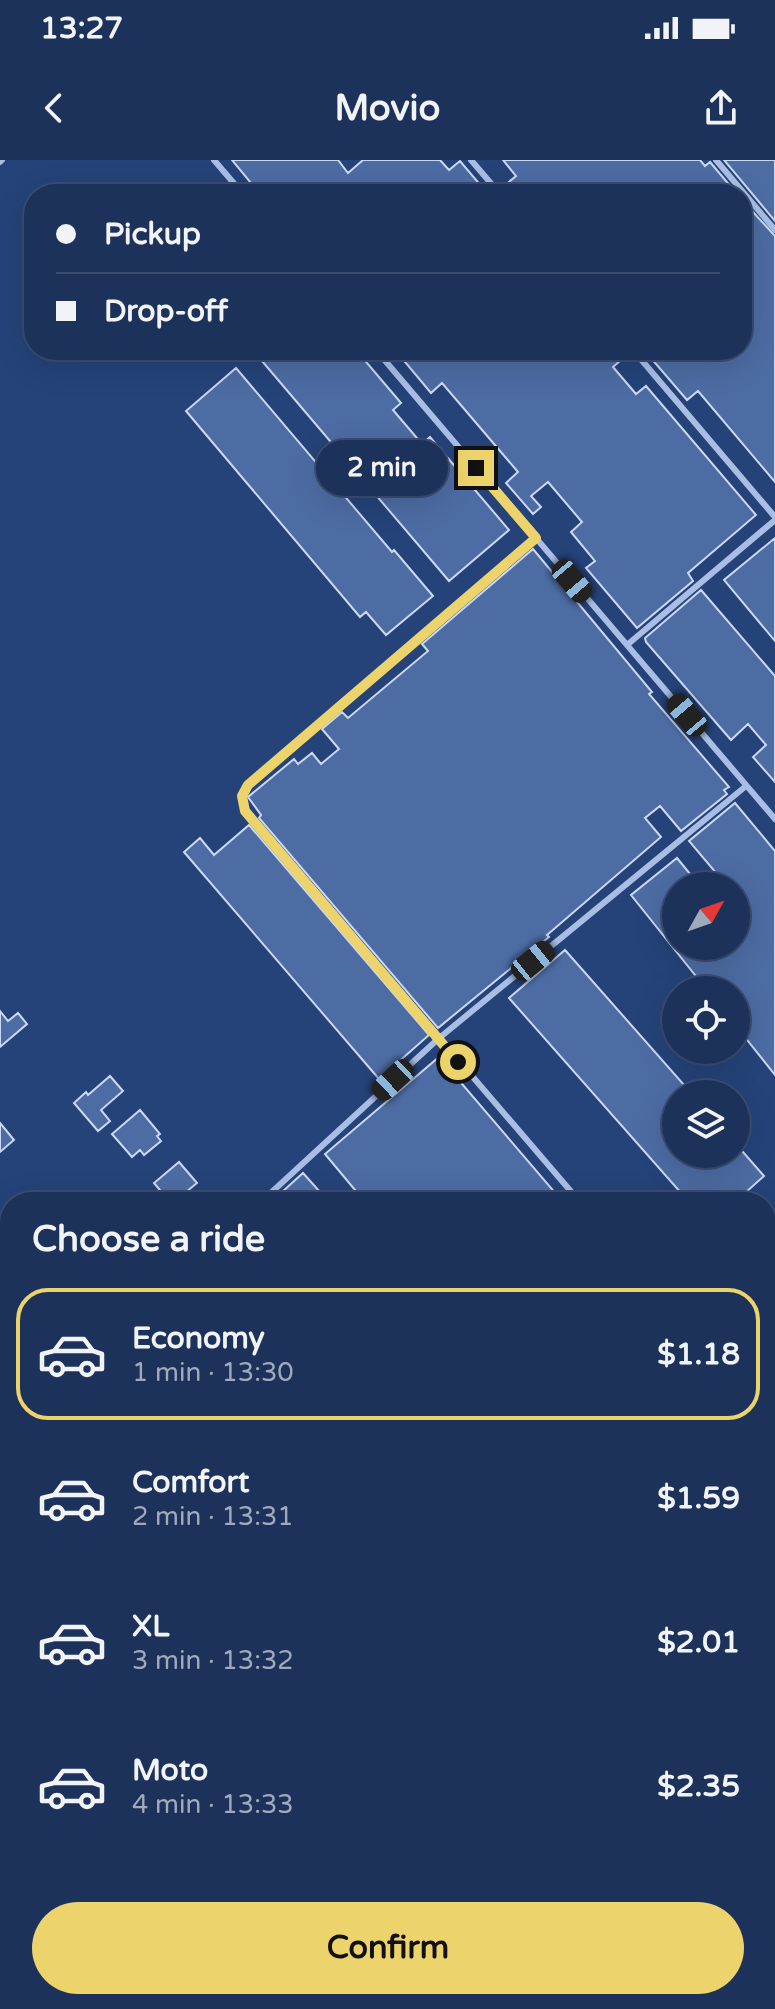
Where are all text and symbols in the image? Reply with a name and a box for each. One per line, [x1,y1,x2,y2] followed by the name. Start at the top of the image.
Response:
[40,10,123,47] text: 13:27
[32,86,76,130] icon: back
[699,86,743,130] icon: share
[335,87,440,130] text: Movio
[104,216,201,253] text: Pickup
[104,293,228,330] text: Drop-off
[316,440,448,496] callout: 2 min
[458,450,494,486] route end
[347,452,417,483] text: 2 min
[547,555,597,607] car
[662,689,712,741] car
[662,872,750,960] north arrow
[662,872,750,1168] map controls
[507,937,559,985] car
[662,976,750,1064] button: locate
[440,1044,476,1080] route start
[367,1055,419,1105] car
[662,1080,750,1168] button: layers
[32,1218,265,1261] text: Choose a ride
[36,1318,108,1390] icon: car
[132,1320,265,1357] text: Economy
[657,1336,740,1373] text: $1.18
[132,1357,294,1388] text: 1 min · 13:30
[36,1462,108,1534] icon: car
[132,1464,250,1501] text: Comfort
[657,1480,740,1517] text: $1.59
[132,1501,294,1532] text: 2 min · 13:31
[36,1606,108,1678] icon: car
[132,1608,169,1645] text: XL
[657,1624,740,1661] text: $2.01
[132,1645,294,1676] text: 3 min · 13:32
[36,1750,108,1822] icon: car
[132,1752,208,1789] text: Moto
[657,1768,740,1805] text: $2.35
[132,1789,294,1820] text: 4 min · 13:33
[32,1902,744,1994] button: Confirm

